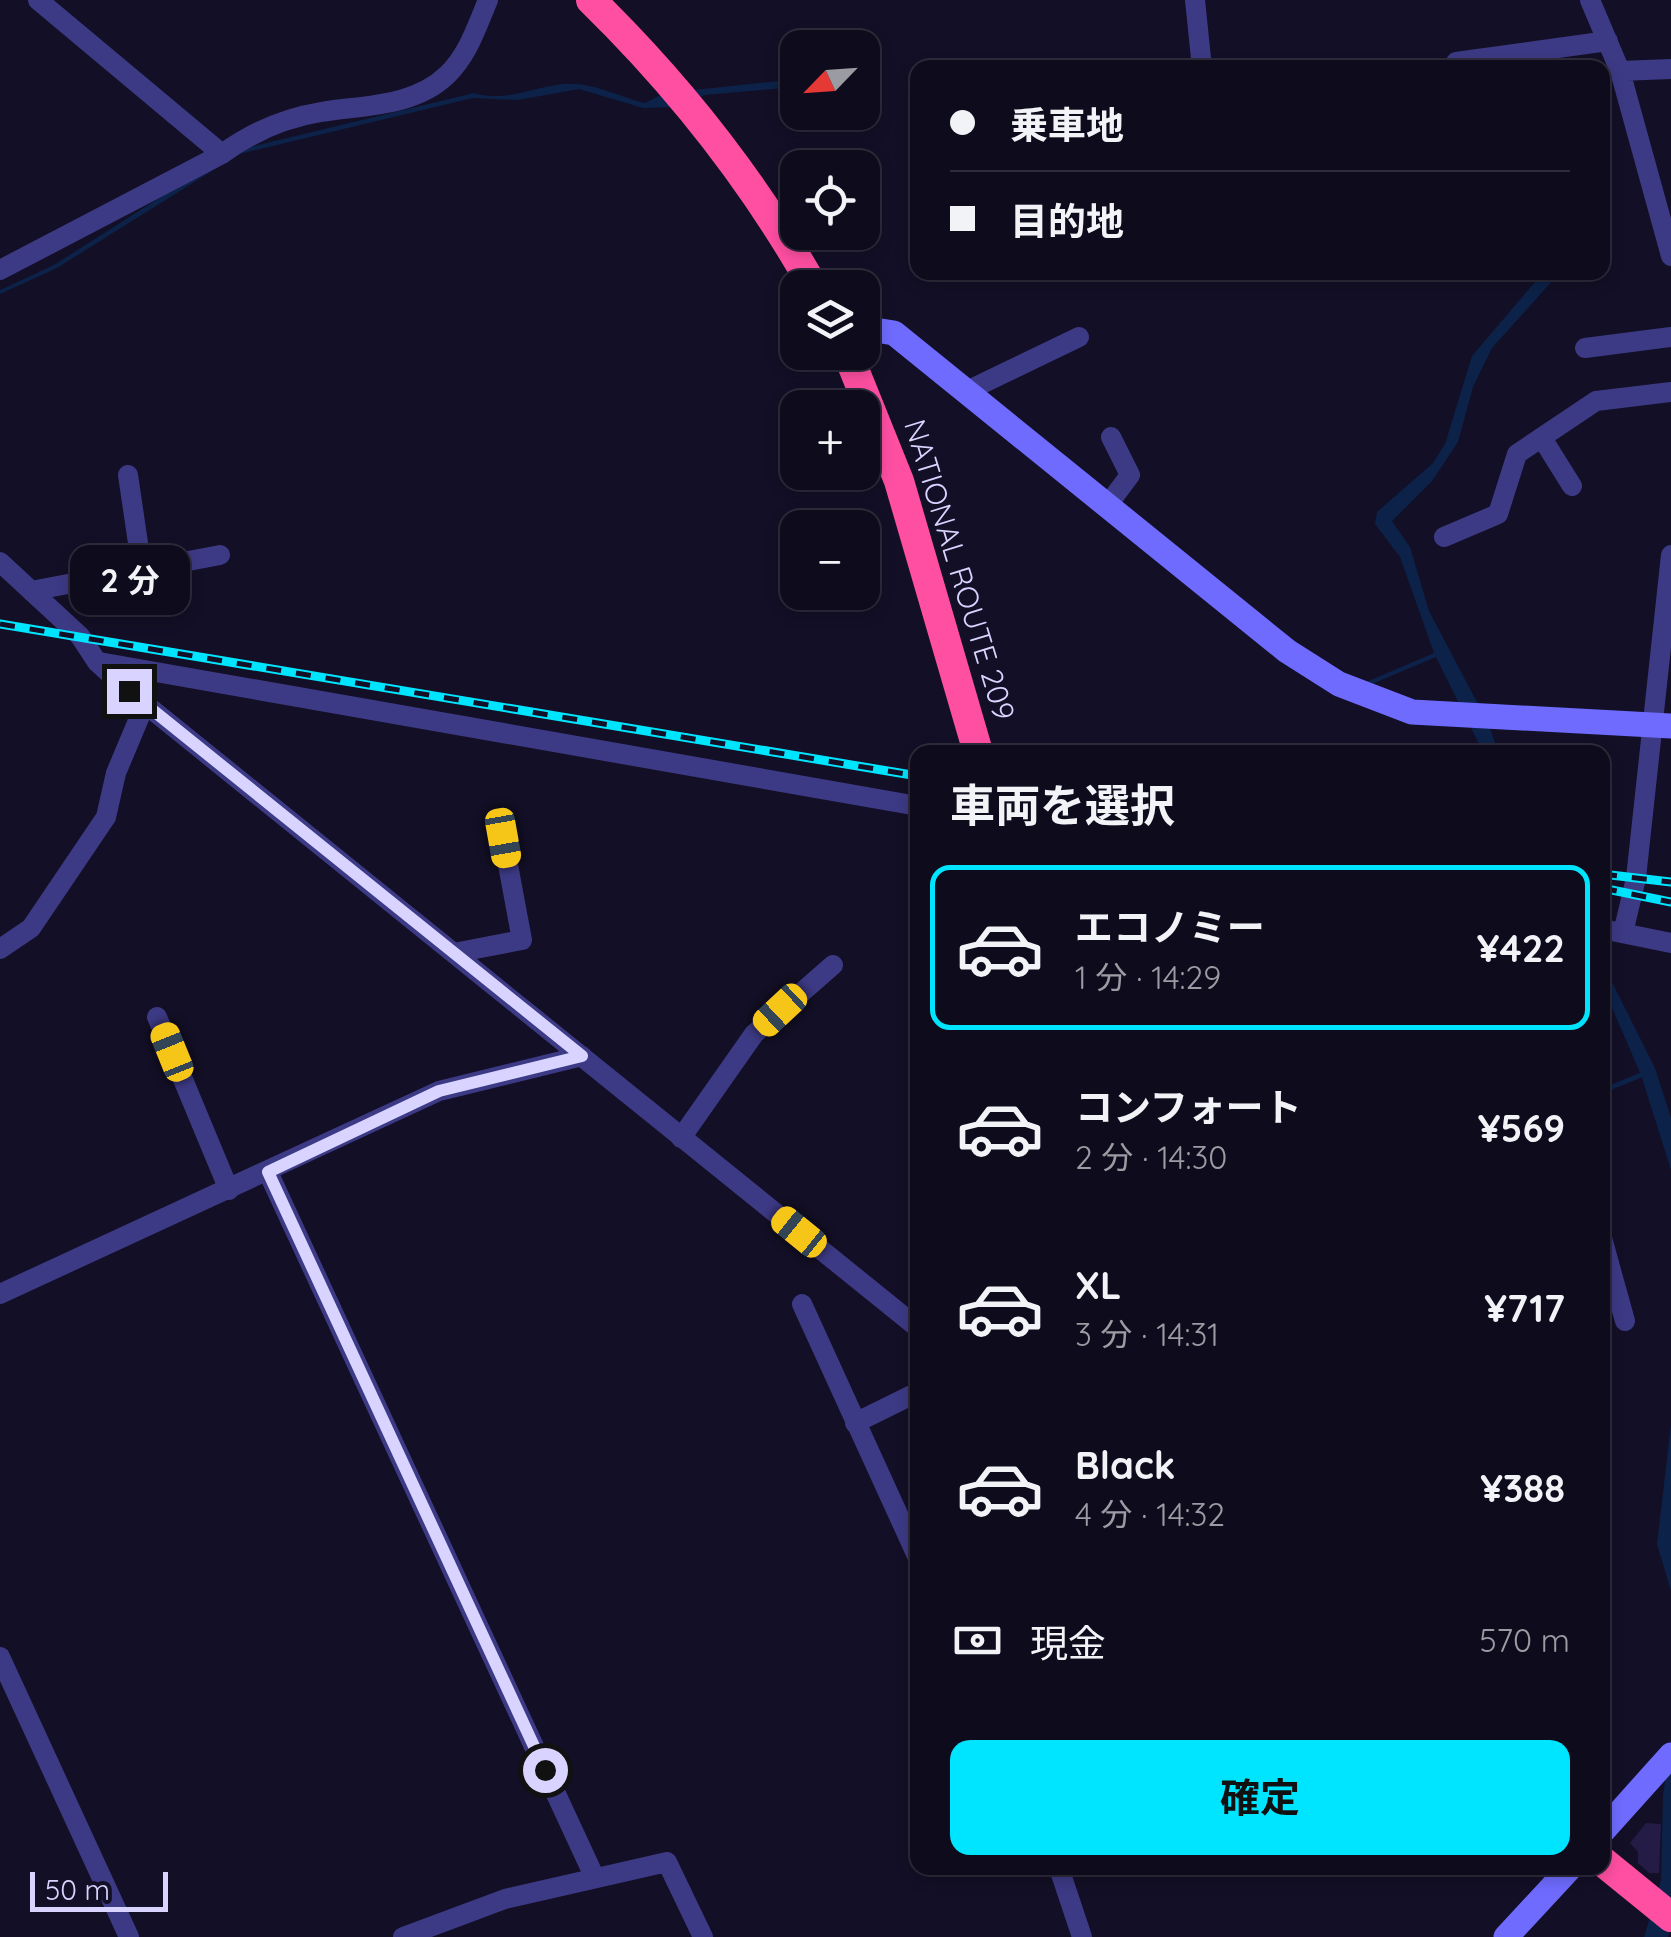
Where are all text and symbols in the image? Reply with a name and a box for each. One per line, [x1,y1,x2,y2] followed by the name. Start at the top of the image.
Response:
[780,30,880,130] north arrow
[780,30,880,610] map controls
[1010,101,1124,149] text: 乗車地
[780,150,880,250] button: locate
[1010,197,1124,245] text: 目的地
[780,270,880,370] button: layers
[780,390,880,490] button: +
[896,415,1024,725] street label: NATIONAL ROUTE 209
[780,510,880,610] button: −
[69,546,189,616] callout: 2 分
[100,560,160,600] text: 2 分
[107,669,152,714] route end
[950,777,1175,833] text: 車両を選択
[483,806,523,870] car
[955,903,1045,993] icon: car
[1075,903,1265,951] text: エコノミー
[1477,924,1565,972] text: ¥422
[1075,957,1221,997] text: 1 分 · 14:29
[748,979,812,1041] car
[147,1019,197,1085] car
[955,1083,1045,1173] icon: car
[1075,1083,1302,1131] text: コンフォート
[1478,1104,1565,1152] text: ¥569
[1075,1137,1227,1177] text: 2 分 · 14:30
[766,1201,832,1263] car
[1075,1261,1121,1309] text: XL
[955,1263,1045,1353] icon: car
[1484,1284,1565,1332] text: ¥717
[1075,1314,1219,1354] text: 3 分 · 14:31
[1075,1441,1175,1489] text: Black
[955,1443,1045,1533] icon: car
[1480,1464,1565,1512] text: ¥388
[1075,1494,1225,1534] text: 4 分 · 14:32
[950,1613,1005,1668] icon: cash
[1030,1619,1106,1667] text: 現金
[1479,1620,1570,1660] text: 570 m
[950,1740,1570,1855] button: 確定
[523,1748,568,1793] route start
[30,1867,168,1912] scale bar
[45,1872,110,1907] text: 50 m

